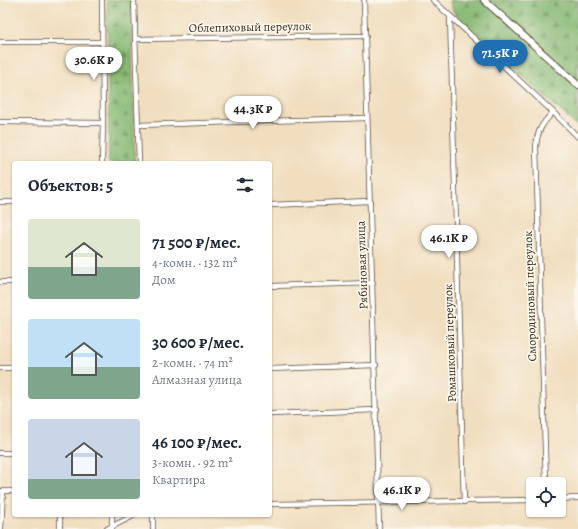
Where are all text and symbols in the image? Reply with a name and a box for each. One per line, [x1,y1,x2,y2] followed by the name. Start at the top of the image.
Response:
[189,18,311,36] street label: Облепиховый переулок
[463,40,537,74] pin: 71.5K ₽
[482,44,518,61] text: 71.5K ₽
[57,47,131,81] pin: 30.6K ₽
[74,51,114,68] text: 30.6K ₽
[216,96,290,130] pin: 44.3K ₽
[234,100,272,117] text: 44.3K ₽
[28,174,113,197] text: Объектов: 5
[234,174,256,196] icon: filters
[352,220,372,310] street label: Рябиновая улица
[412,225,486,259] pin: 46.1K ₽
[430,229,468,246] text: 46.1K ₽
[520,230,540,362] street label: Смородиновый переулок
[152,231,241,254] text: 71 500 ₽/мес.
[60,235,108,283] icon: home
[152,254,237,271] text: 4-комн. · 132 m²
[152,271,176,288] text: Дом
[440,284,460,402] street label: Ромашковый переулок
[152,331,244,354] text: 30 600 ₽/мес.
[60,335,108,383] icon: home
[152,354,233,371] text: 2-комн. · 74 m²
[152,371,242,388] text: Алмазная улица
[152,431,242,454] text: 46 100 ₽/мес.
[60,435,108,483] icon: home
[152,454,233,471] text: 3-комн. · 92 m²
[152,471,206,488] text: Квартира
[365,477,439,511] pin: 46.1K ₽
[526,477,566,517] map controls
[526,477,566,517] button: locate
[383,481,421,498] text: 46.1K ₽

